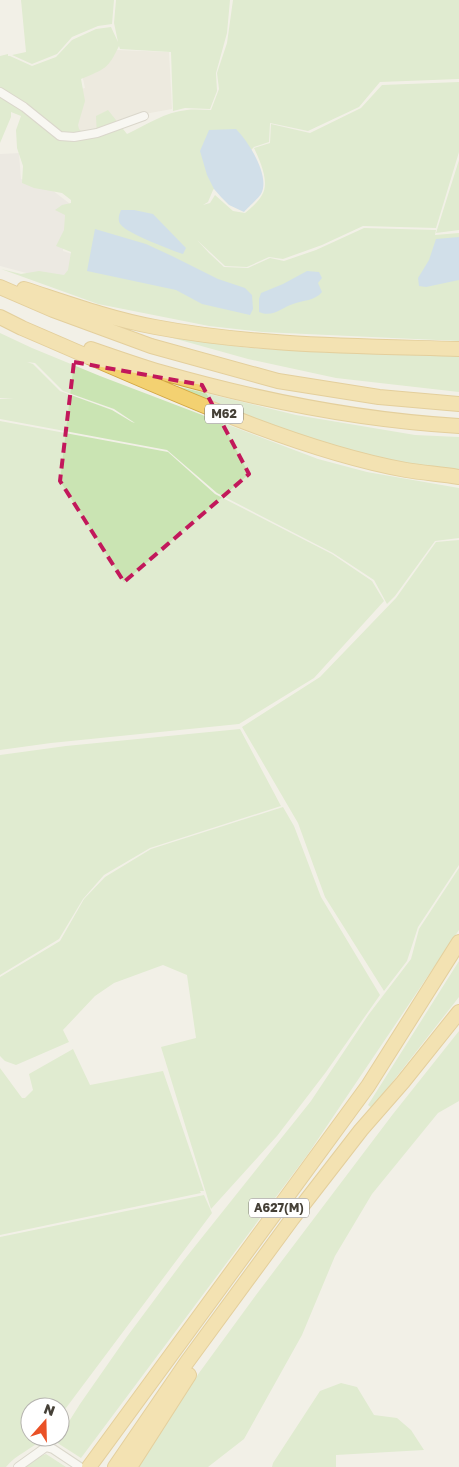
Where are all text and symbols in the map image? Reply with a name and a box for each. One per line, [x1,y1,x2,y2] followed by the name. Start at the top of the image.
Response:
[205,404,243,424] road number: M62
[249,1198,309,1218] road number: A627(M)
[20,1397,70,1447] north arrow
[42,1400,58,1419] text: N

